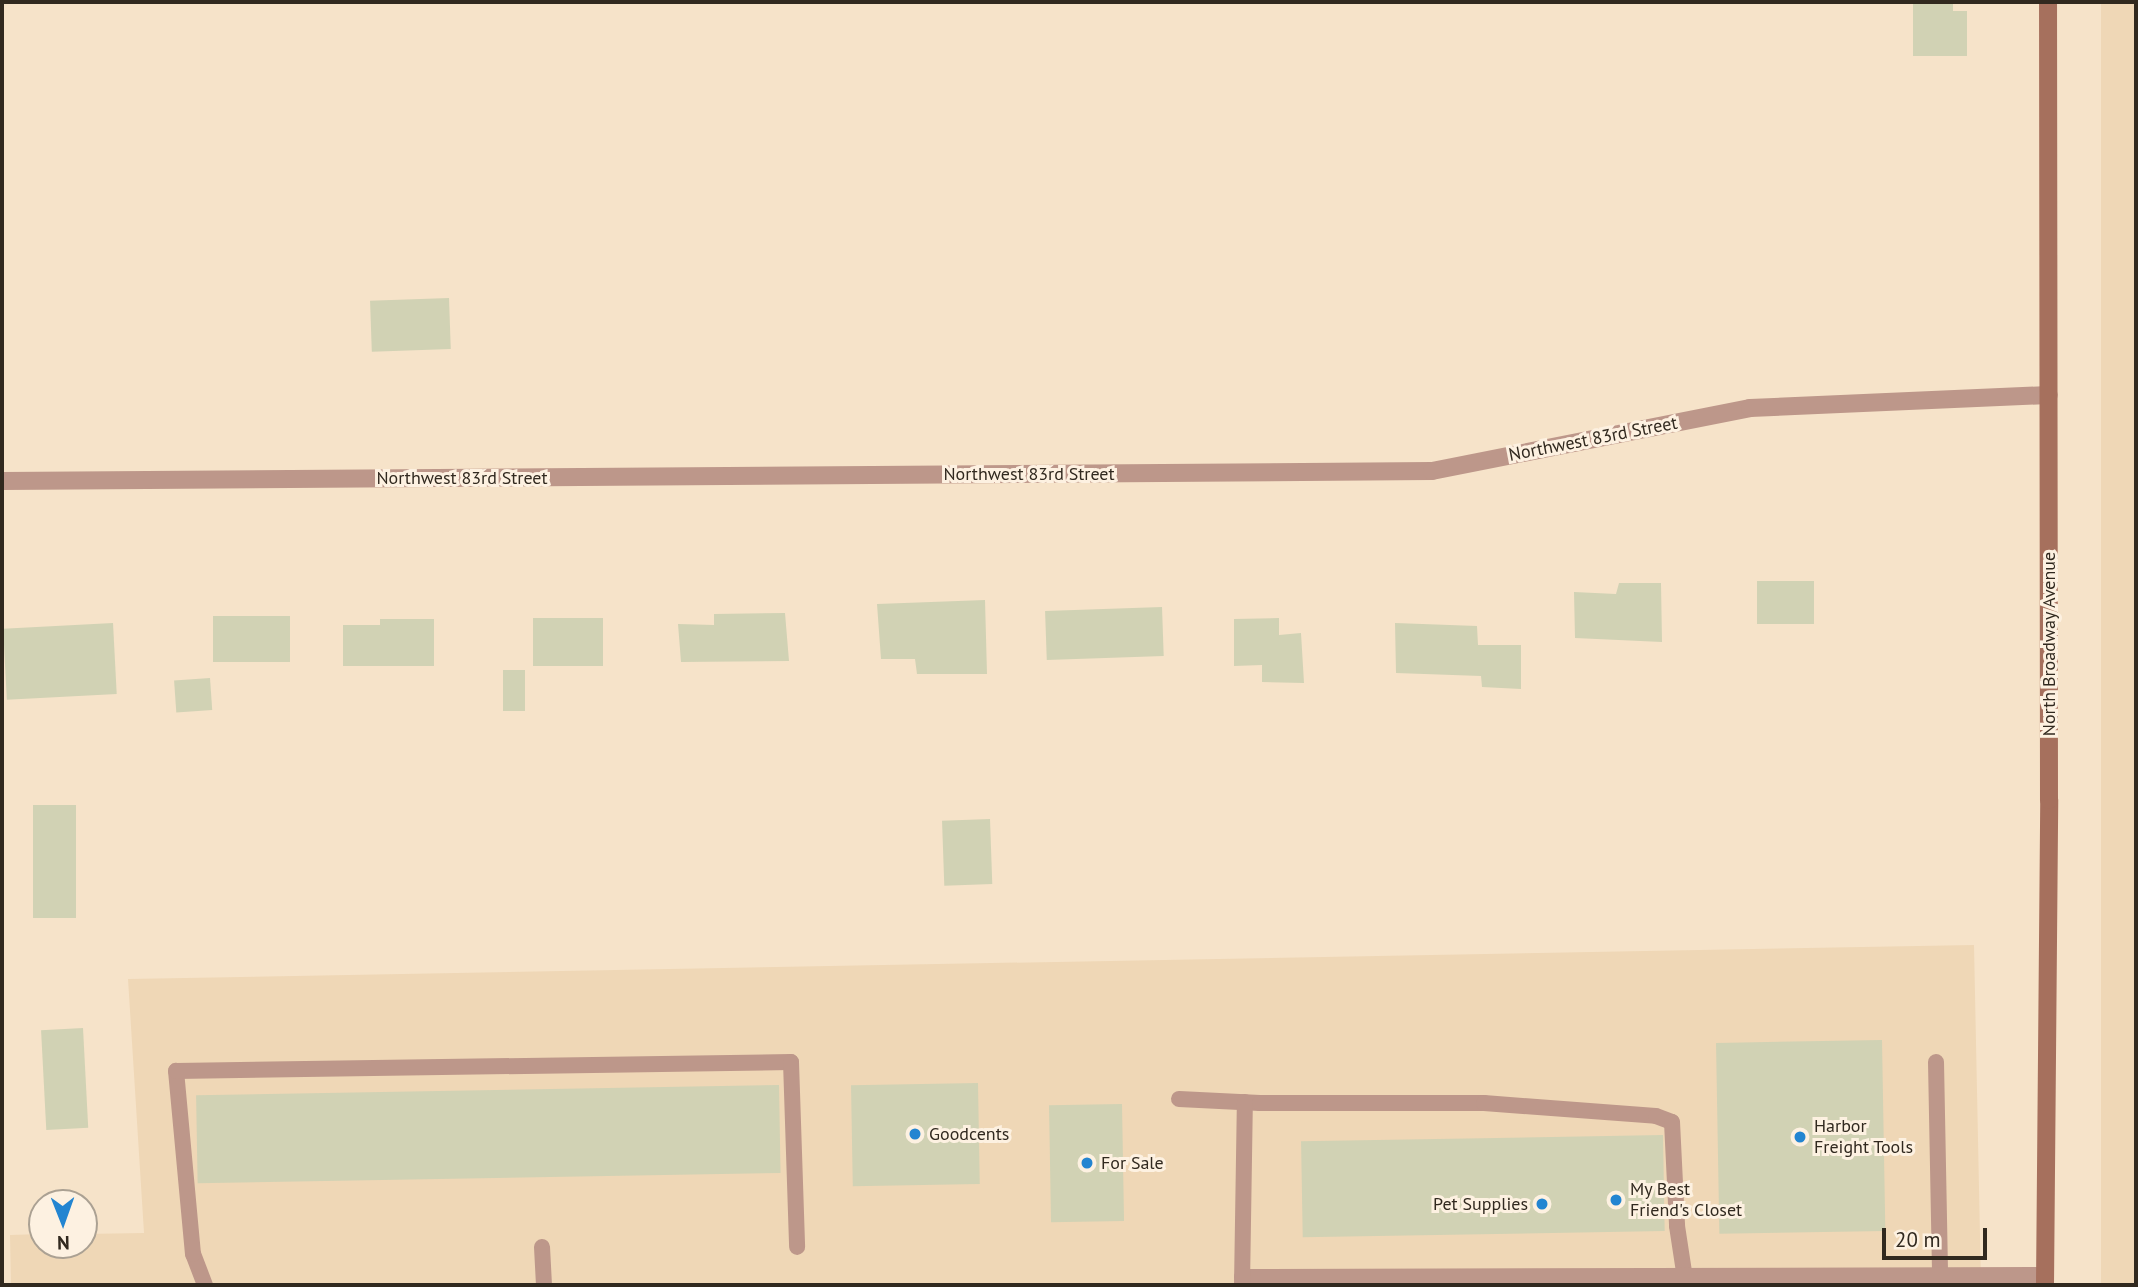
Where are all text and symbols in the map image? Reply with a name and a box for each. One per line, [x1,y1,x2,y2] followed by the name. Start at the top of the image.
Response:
[1507,412,1679,466] street label: Northwest 83rd Street
[943,463,1115,485] street label: Northwest 83rd Street
[376,467,548,489] street label: Northwest 83rd Street
[2038,551,2060,737] street label: North Broadway Avenue
[1814,1116,1914,1158] place label: Harbor Freight Tools
[929,1123,1009,1145] place label: Goodcents
[907,1126,923,1142] marker: Goodcents
[1792,1129,1808,1145] marker: Harbor Freight Tools
[1101,1152,1164,1174] place label: For Sale
[1079,1155,1095,1171] marker: For Sale
[1630,1179,1742,1222] place label: My Best Friend's Closet
[28,1189,98,1259] north arrow
[1608,1192,1624,1208] marker: My Best Friend's Closet
[1433,1193,1528,1215] place label: Pet Supplies
[1534,1196,1550,1212] marker: Pet Supplies
[1886,1214,1991,1258] scale bar
[1895,1226,1941,1253] text: 20 m
[57,1231,70,1255] text: N

